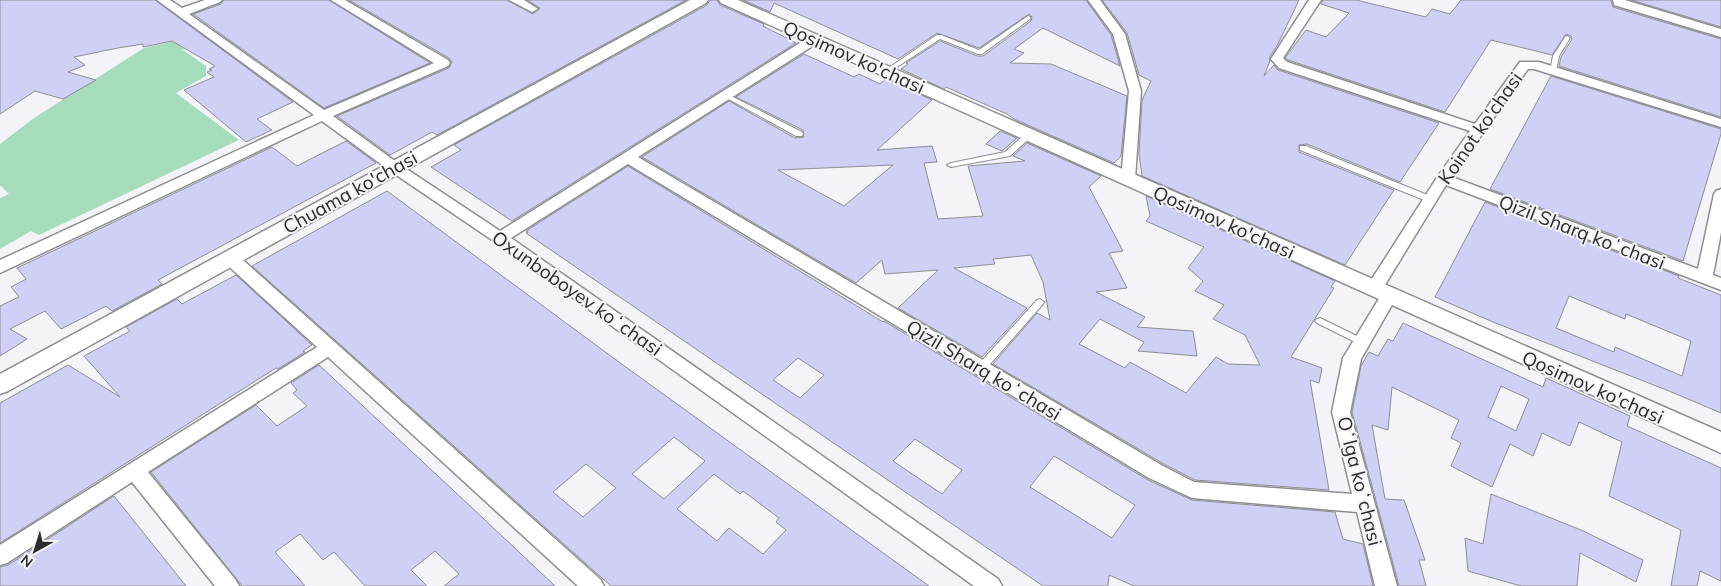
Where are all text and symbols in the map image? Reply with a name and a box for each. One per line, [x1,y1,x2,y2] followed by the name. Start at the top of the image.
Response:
[780,15,928,99] street label: Qosimov ko'chasi
[1433,67,1527,189] street label: Koinot ko'chasi
[279,145,421,239] street label: Chuama ko'chasi
[1150,180,1298,264] street label: Qosimov ko'chasi
[1495,189,1669,275] street label: Qizil Sharq koʻchasi
[487,225,667,361] street label: Oxunboboyev koʻchasi
[902,314,1066,426] street label: Qizil Sharq koʻchasi
[1519,345,1667,429] street label: Qosimov ko'chasi
[1332,414,1388,548] street label: Oʻlga koʻchasi
[10,526,60,576] north arrow
[17,551,37,571] text: N

